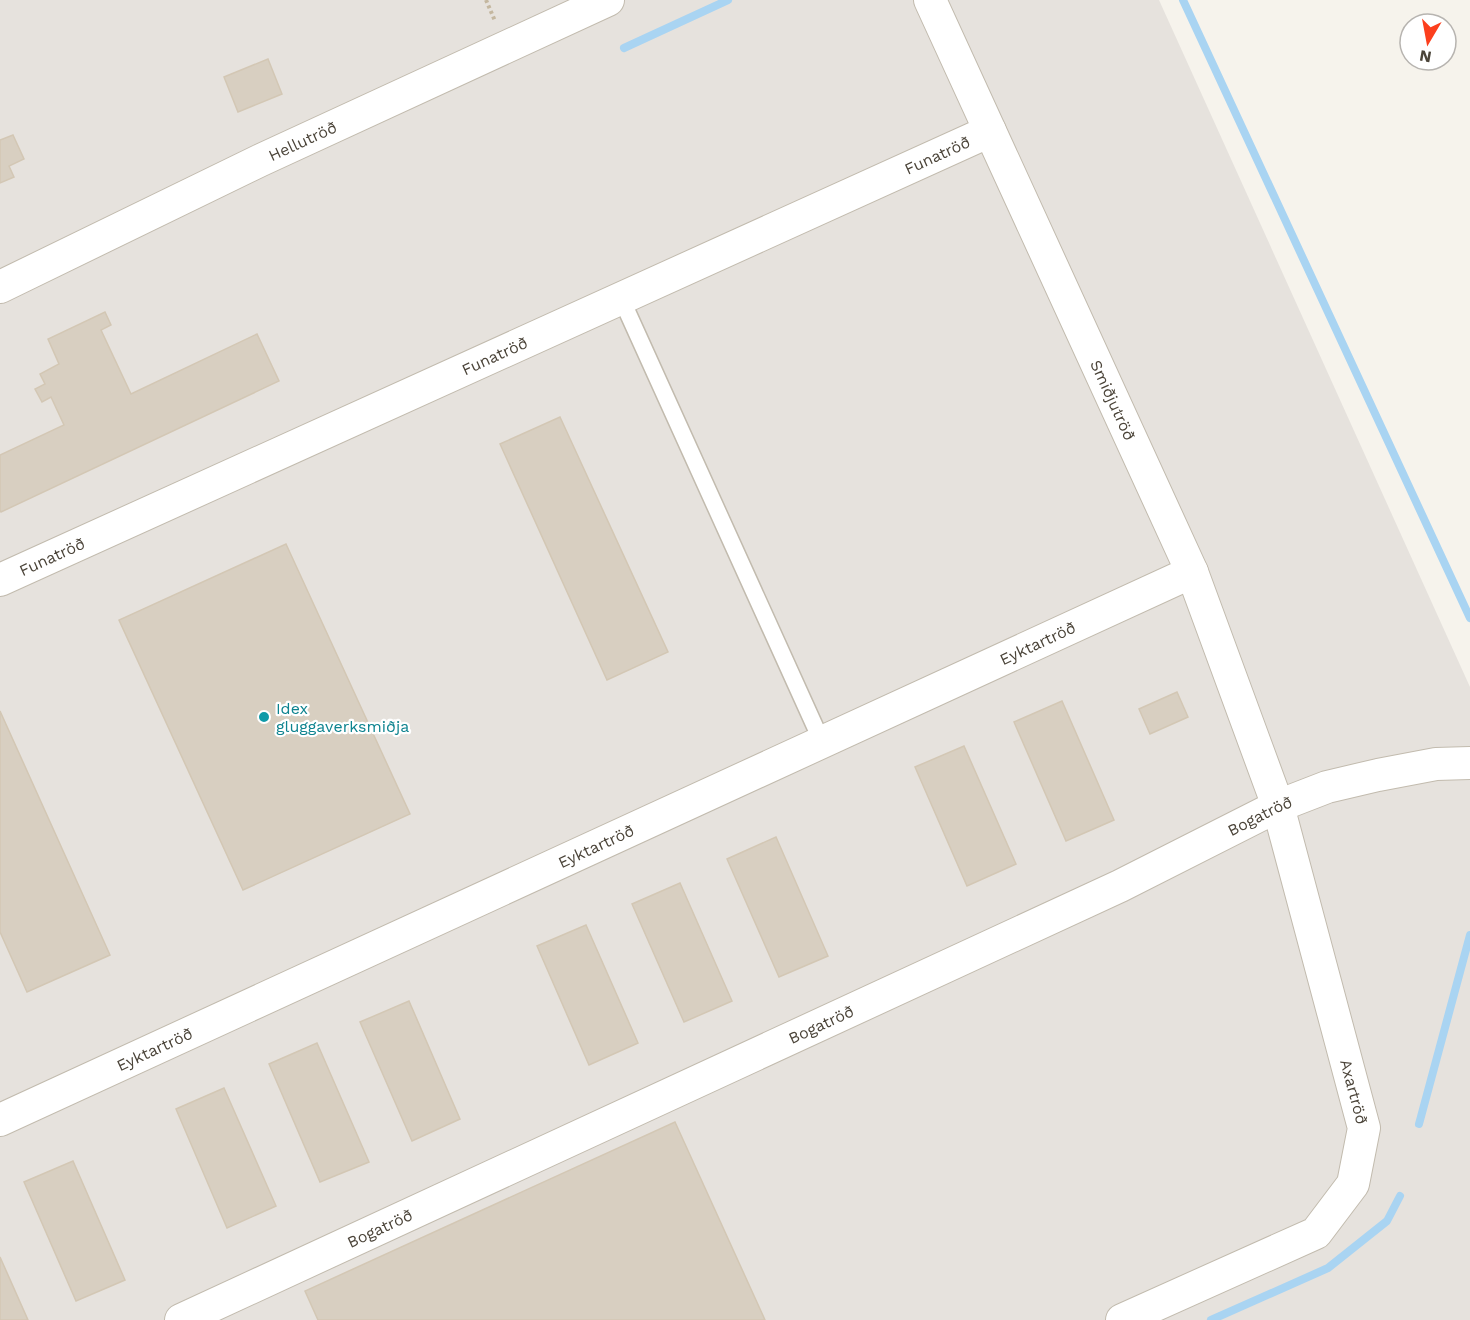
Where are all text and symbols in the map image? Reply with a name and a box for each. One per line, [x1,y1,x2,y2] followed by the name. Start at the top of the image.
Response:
[1398,12,1458,72] north arrow
[1418,46,1433,67] text: N
[266,117,340,165] street label: Hellutröð
[901,132,973,179] street label: Funatröð
[459,333,531,379] street label: Funatröð
[1086,357,1139,443] street label: Smiðjutröð
[16,534,88,580] street label: Funatröð
[997,618,1079,669] street label: Eyktartröð
[276,699,409,736] place label: Idex gluggaverksmiðja
[257,710,271,724] marker: Idex gluggaverksmiðja
[1224,792,1295,840] street label: Bogatröð
[555,821,637,872] street label: Eyktartröð
[785,1001,857,1048] street label: Bogatröð
[114,1024,196,1075] street label: Eyktartröð
[1336,1057,1372,1126] street label: Axartröð
[344,1205,416,1252] street label: Bogatröð

